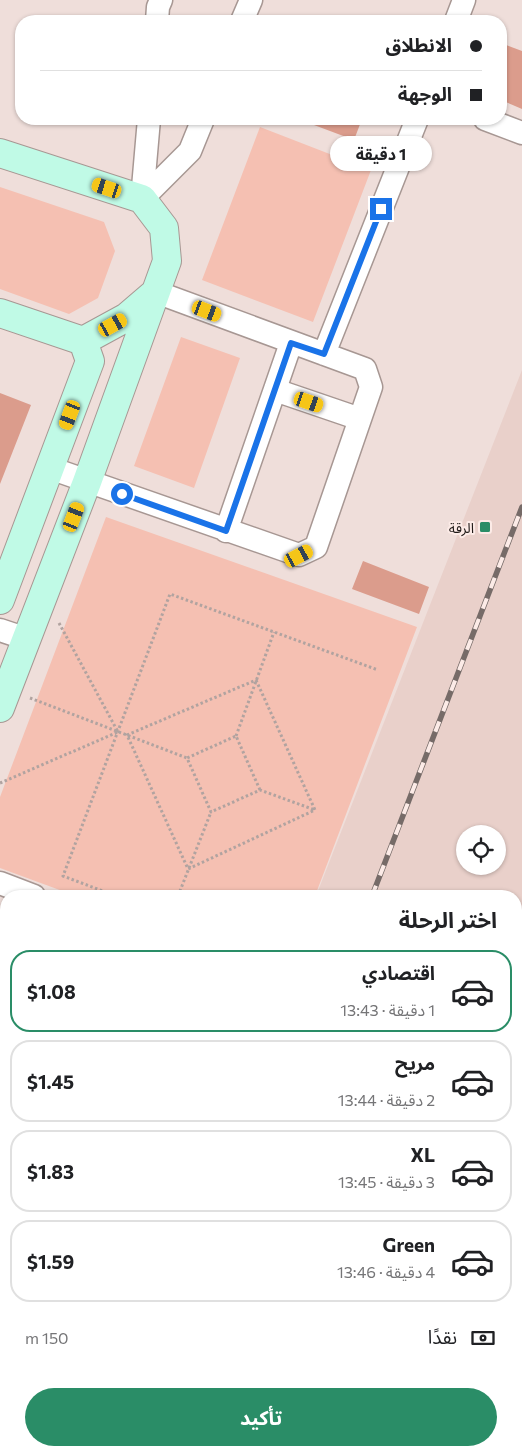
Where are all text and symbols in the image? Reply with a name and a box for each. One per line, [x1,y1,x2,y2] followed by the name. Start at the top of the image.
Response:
[386,33,452,56] text: الانطلاق
[398,82,452,105] text: الوجهة
[330,136,432,172] callout: 1 دقيقة
[356,144,406,163] text: 1 دقيقة
[90,176,123,200] car
[370,198,392,220] route end
[190,299,223,323] car
[96,311,129,339] car
[292,390,325,414] car
[57,398,82,432] car
[111,483,133,505] route start
[61,500,86,534] car
[449,519,474,537] place label: الرقة
[478,520,492,534] marker: الرقة
[282,542,315,570] car
[456,825,506,875] map controls
[456,825,506,875] button: locate
[399,906,497,933] text: اختر الرحلة
[362,961,435,984] text: اقتصادي
[450,969,495,1014] icon: car
[27,980,76,1003] text: $1.08
[340,1000,435,1019] text: 1 دقيقة · 13:43
[395,1051,435,1074] text: مريح
[450,1059,495,1104] icon: car
[27,1070,74,1093] text: $1.45
[338,1090,435,1109] text: 2 دقيقة · 13:44
[410,1143,435,1166] text: XL
[450,1149,495,1194] icon: car
[27,1160,74,1183] text: $1.83
[338,1172,435,1191] text: 3 دقيقة · 13:45
[383,1233,435,1256] text: Green
[450,1239,495,1284] icon: car
[27,1250,74,1273] text: $1.59
[337,1262,435,1281] text: 4 دقيقة · 13:46
[469,1324,497,1352] icon: cash
[428,1325,457,1348] text: نقدًا
[25,1328,69,1347] text: 150 m
[25,1388,497,1446] button: تأكيد

